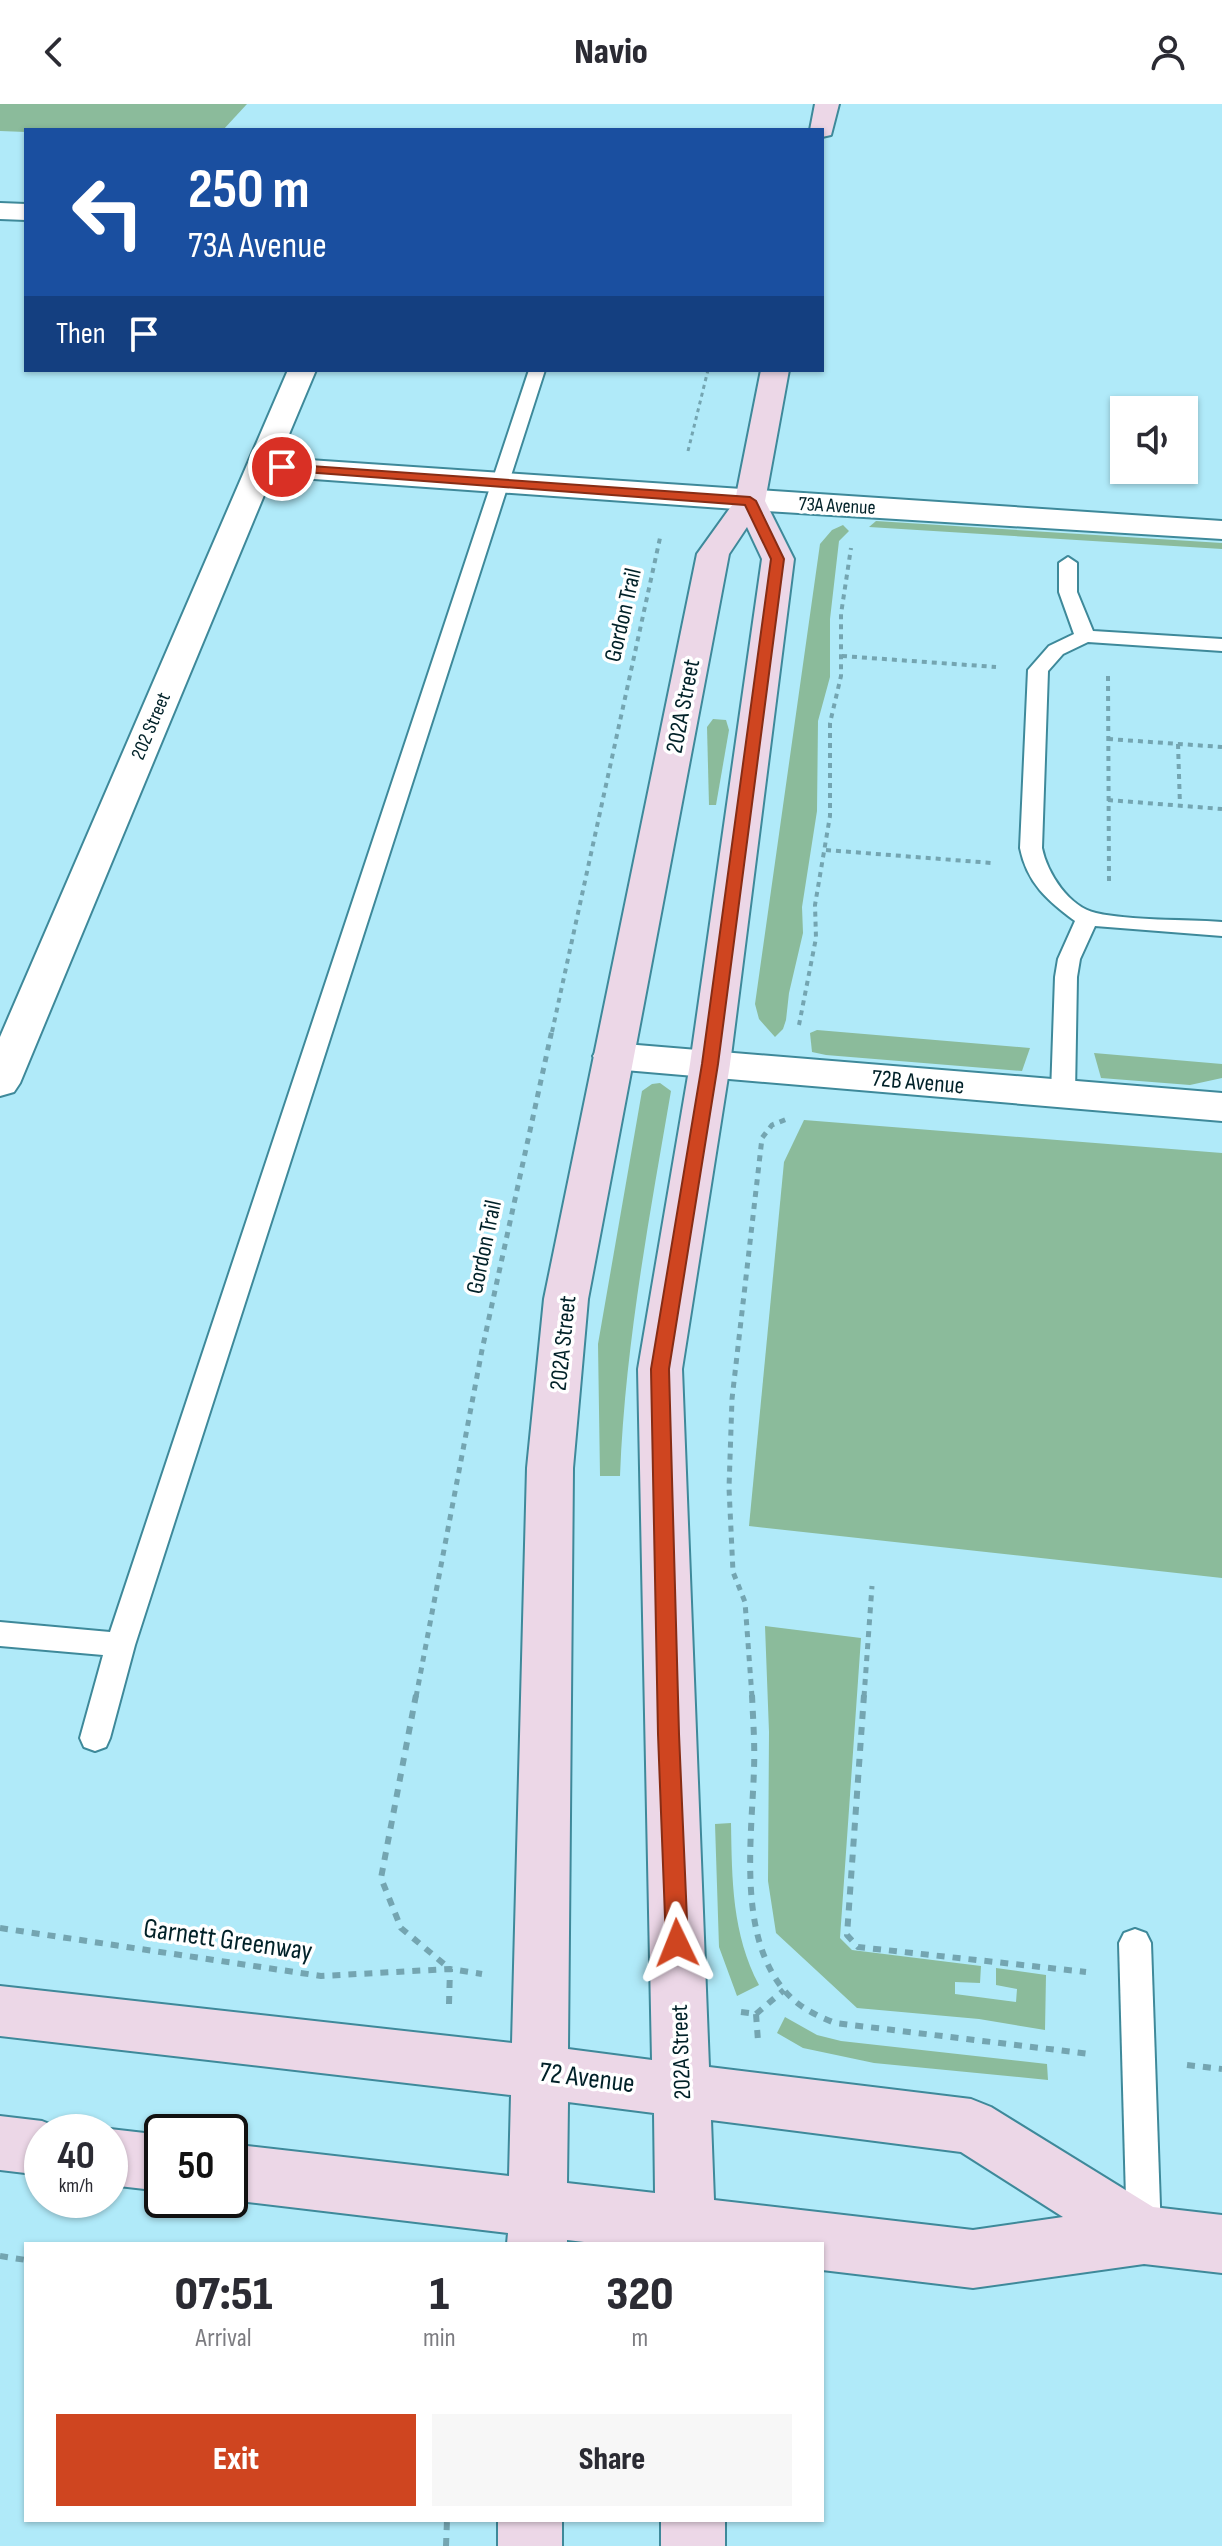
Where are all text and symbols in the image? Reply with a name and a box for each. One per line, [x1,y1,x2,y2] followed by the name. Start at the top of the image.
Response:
[32,30,76,74] icon: back
[1146,30,1190,74] icon: person
[574,31,648,74] text: Navio
[188,157,310,224] text: 250 m
[56,160,160,264] icon: left
[188,225,327,268] text: 73A Avenue
[122,312,166,356] icon: arrive
[56,316,106,352] text: Then
[1110,396,1198,484] map controls
[1110,396,1198,484] button: sound
[248,433,316,501] pin
[260,445,304,489] icon: arrive
[798,492,876,520] street label: 73A Avenue
[598,565,648,665] street label: Gordon Trail
[660,656,706,756] street label: 202A Street
[126,689,176,763] street label: 202 Street
[871,1064,965,1100] street label: 72B Avenue
[460,1197,508,1297] street label: Gordon Trail
[544,1294,582,1392] street label: 202A Street
[635,1901,719,1985] position arrow
[141,1912,315,1968] street label: Garnett Greenway
[665,2004,697,2100] street label: 202A Street
[538,2056,636,2100] street label: 72 Avenue
[144,2114,248,2218] speed limit sign: 50
[57,2132,95,2180] text: 40
[59,2174,93,2198] text: km/h
[175,2266,273,2323] text: 07:51
[430,2266,449,2323] text: 1
[606,2266,673,2323] text: 320
[196,2323,251,2354] text: Arrival
[423,2323,456,2354] text: min
[632,2323,648,2354] text: m
[56,2414,416,2506] button: Exit
[432,2414,792,2506] button: Share

